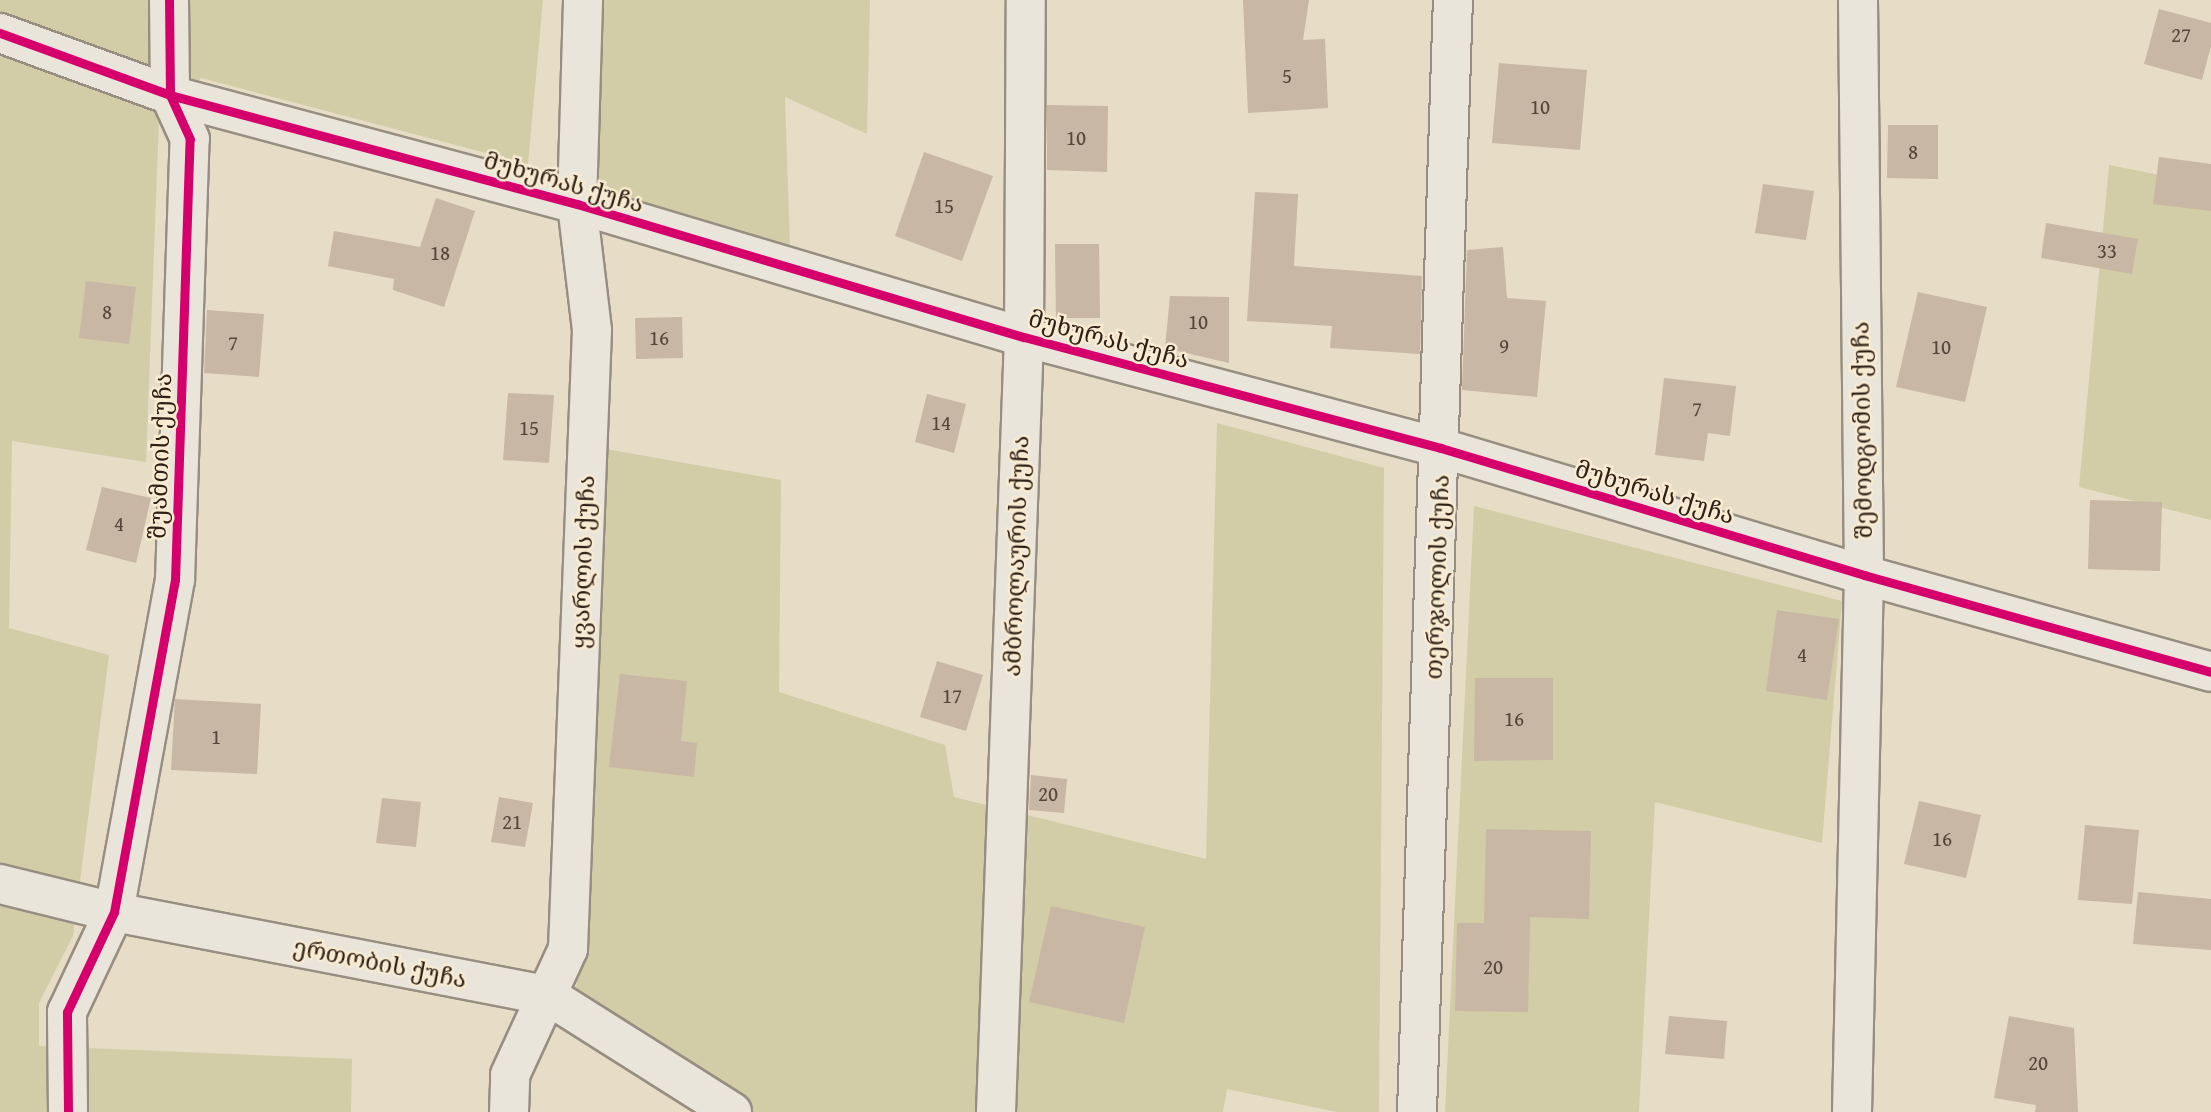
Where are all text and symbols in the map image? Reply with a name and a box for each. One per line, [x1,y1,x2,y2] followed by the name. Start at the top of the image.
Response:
[2171,22,2191,48] house number: 27
[1282,63,1292,89] house number: 5
[1530,94,1550,120] house number: 10
[1066,125,1086,151] house number: 10
[1908,139,1918,165] house number: 8
[481,145,647,219] street label: მუხურას ქუჩა
[934,193,954,219] house number: 15
[2097,238,2117,264] house number: 33
[430,240,450,266] house number: 18
[102,299,112,325] house number: 8
[1026,304,1192,374] street label: მუხურას ქუჩა
[1188,309,1208,335] house number: 10
[1846,321,1878,539] street label: შემოდგომის ქუჩა
[649,325,669,351] house number: 16
[228,330,238,356] house number: 7
[1499,333,1509,359] house number: 9
[1931,334,1951,360] house number: 10
[143,373,177,539] street label: შუამთის ქუჩა
[1692,396,1702,422] house number: 7
[931,410,951,436] house number: 14
[519,415,539,441] house number: 15
[997,435,1035,677] street label: ამბროლაურის ქუჩა
[1572,454,1738,530] street label: მუხურას ქუჩა
[1419,474,1455,680] street label: თერჯოლის ქუჩა
[566,475,600,649] street label: ყვარლის ქუჩა
[114,511,124,537] house number: 4
[1797,642,1807,668] house number: 4
[942,683,962,709] house number: 17
[1504,706,1524,732] house number: 16
[211,724,221,750] house number: 1
[1038,781,1058,807] house number: 20
[502,809,522,835] house number: 21
[1932,826,1952,852] house number: 16
[291,932,469,994] street label: ერთობის ქუჩა
[1483,954,1503,980] house number: 20
[2028,1050,2048,1076] house number: 20

